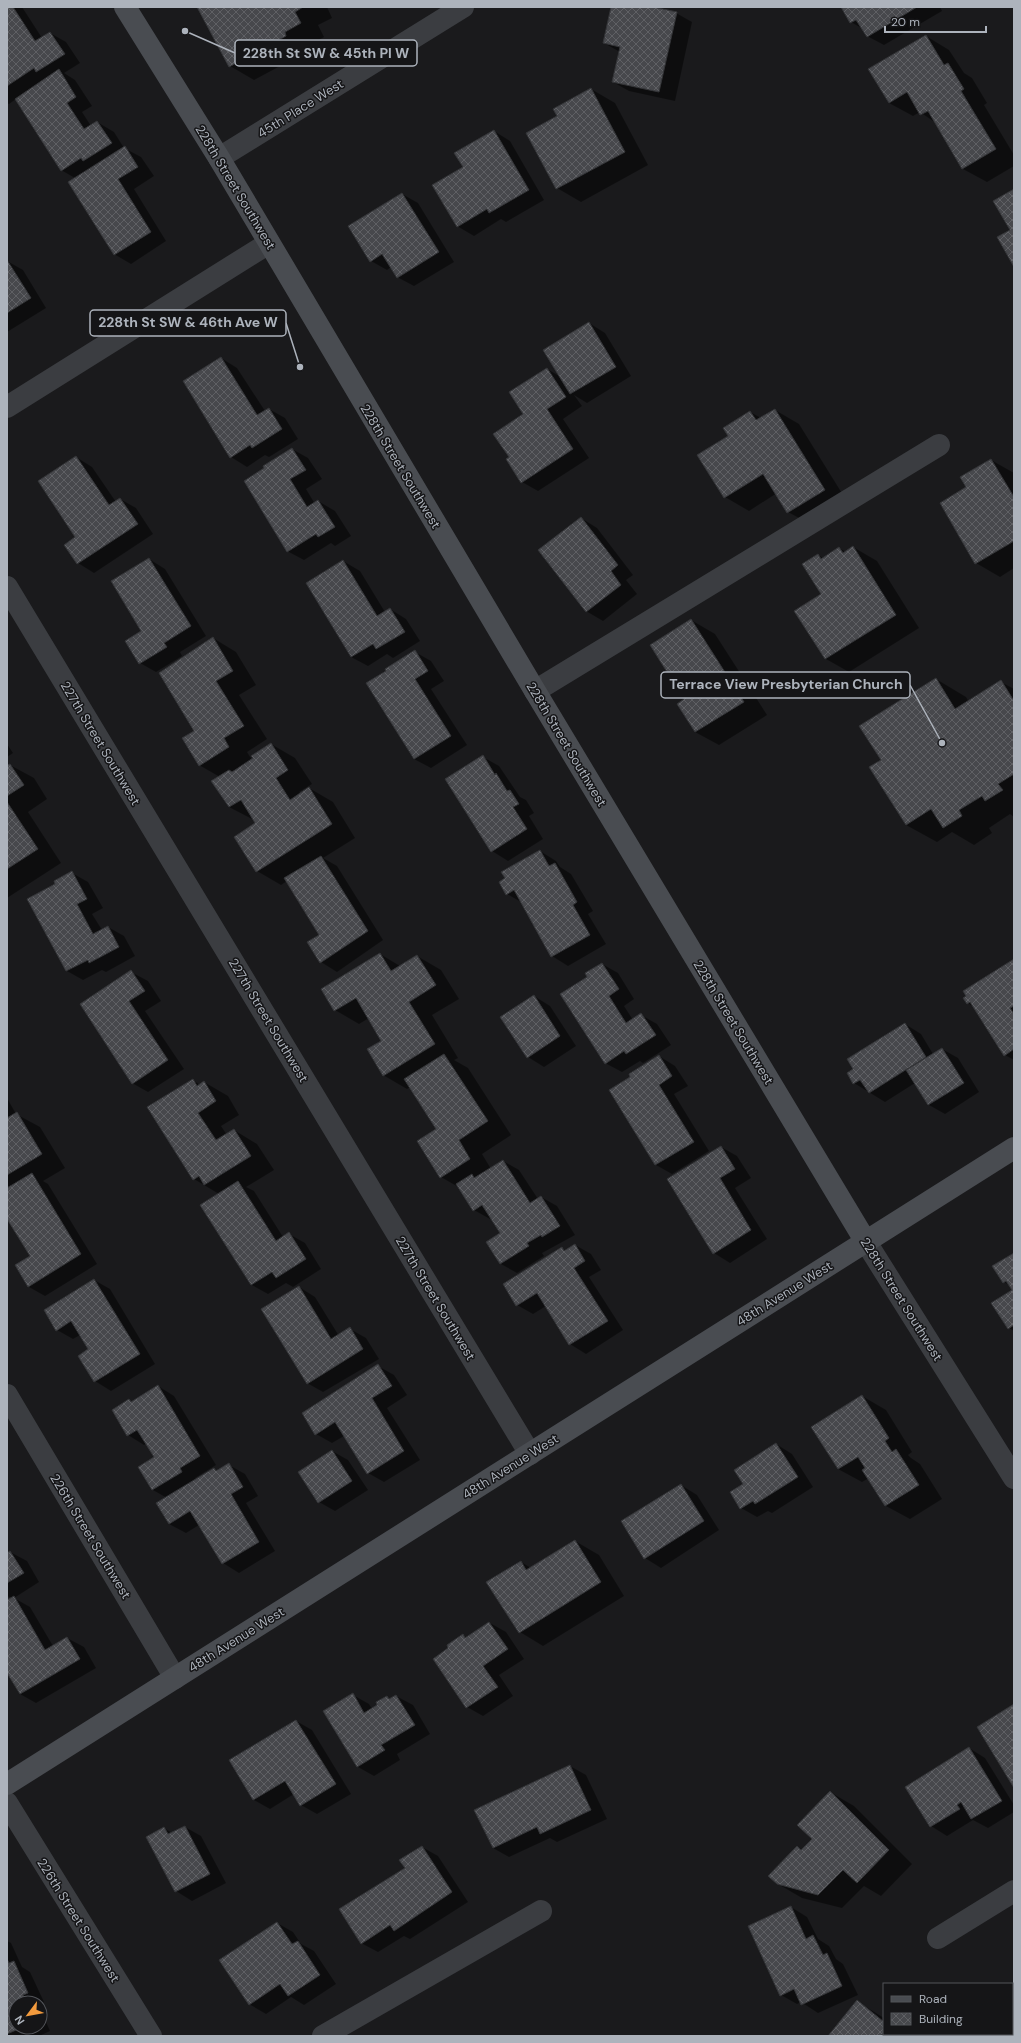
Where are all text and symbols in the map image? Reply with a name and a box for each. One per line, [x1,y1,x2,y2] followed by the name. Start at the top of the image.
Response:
[885,8,986,34] scale bar
[891,14,920,30] text: 20 m
[235,40,417,66] callout: 228th St SW & 45th Pl W
[243,44,409,62] text: 228th St SW & 45th Pl W
[254,75,346,142] street label: 45th Place West
[192,122,280,253] street label: 228th Street Southwest
[90,310,286,336] callout: 228th St SW & 46th Ave W
[98,313,278,331] text: 228th St SW & 46th Ave W
[357,401,445,532] street label: 228th Street Southwest
[661,672,910,698] callout: Terrace View Presbyterian Church
[669,675,903,693] text: Terrace View Presbyterian Church
[57,678,144,808] street label: 227th Street Southwest
[523,679,611,810] street label: 228th Street Southwest
[225,955,312,1085] street label: 227th Street Southwest
[690,957,778,1088] street label: 228th Street Southwest
[392,1233,479,1363] street label: 227th Street Southwest
[857,1234,947,1364] street label: 228th Street Southwest
[733,1257,835,1330] street label: 48th Avenue West
[459,1430,561,1503] street label: 48th Avenue West
[46,1471,135,1602] street label: 226th Street Southwest
[185,1603,287,1676] street label: 48th Avenue West
[33,1855,124,1985] street label: 226th Street Southwest
[883,1983,1013,2035] legend
[919,1991,947,2007] text: Road
[8,1995,48,2035] north arrow
[919,2011,963,2027] text: Building
[11,2013,28,2027] text: N

